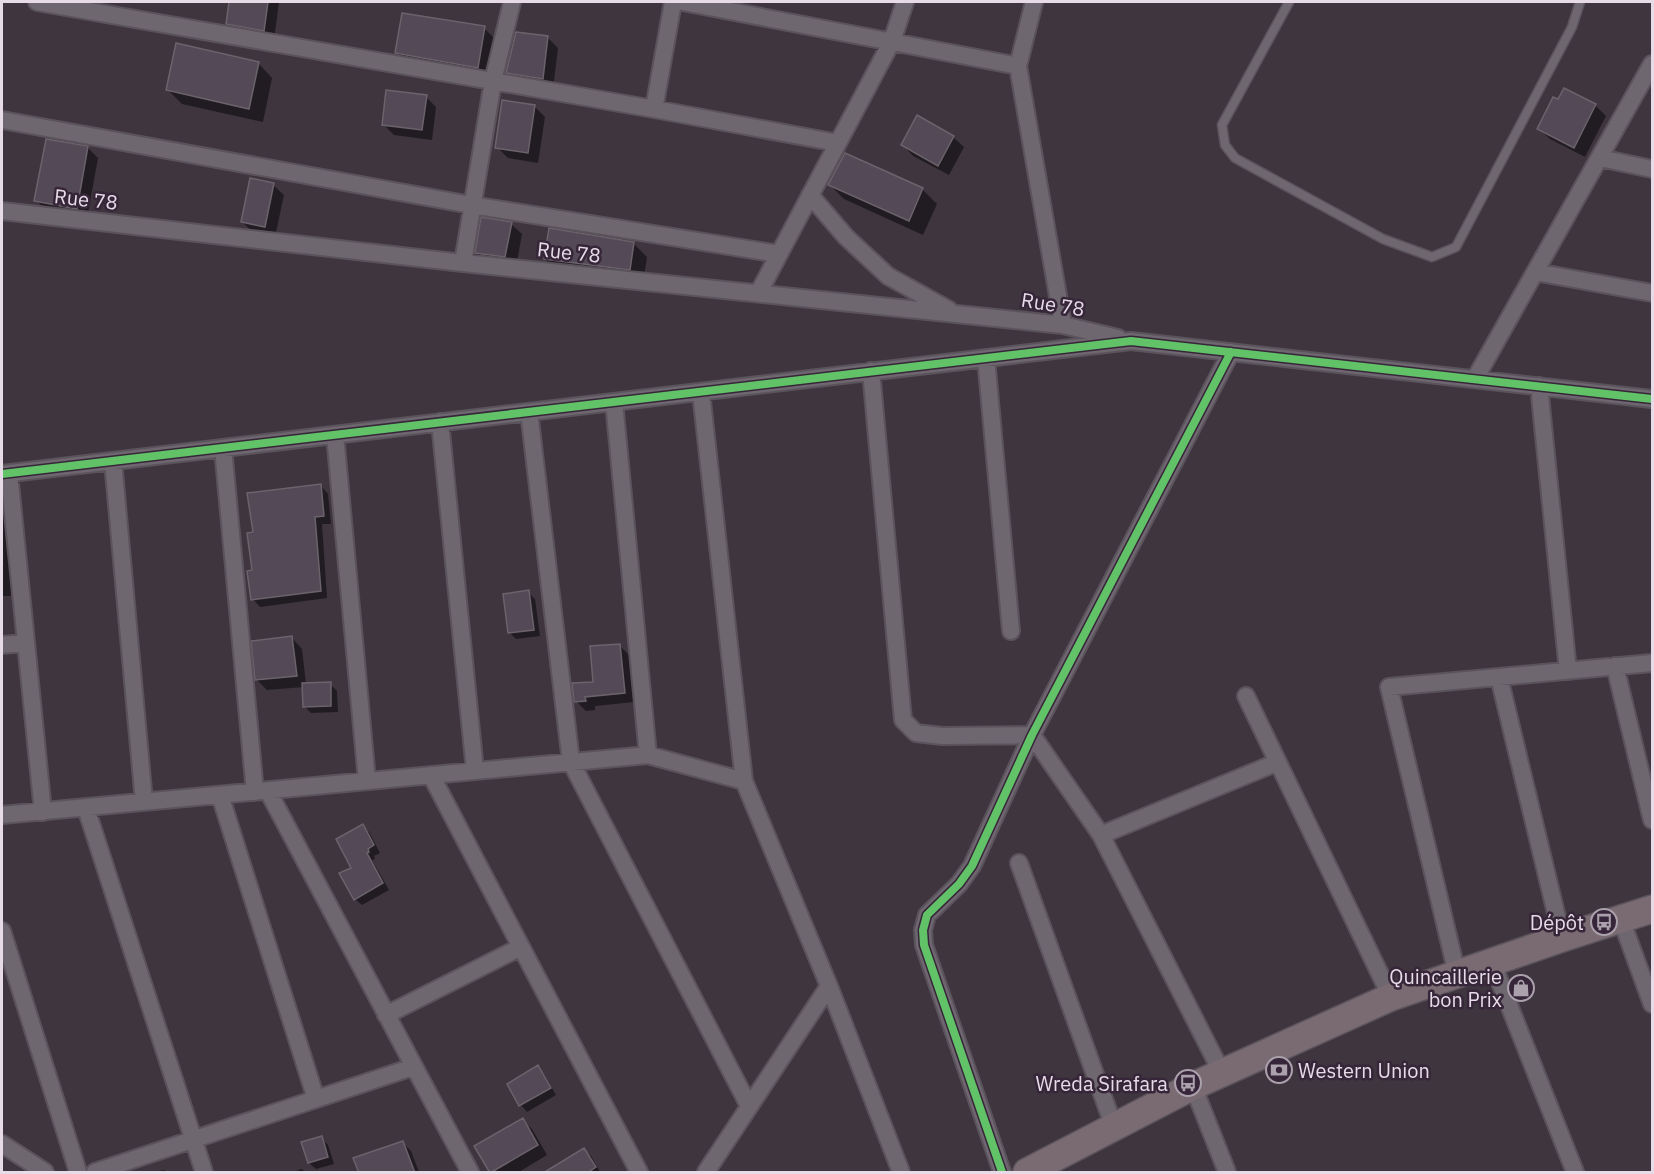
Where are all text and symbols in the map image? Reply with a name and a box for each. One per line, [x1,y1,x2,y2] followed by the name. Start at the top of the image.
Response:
[53,182,119,216] street label: Rue 78
[536,235,602,269] street label: Rue 78
[1019,286,1087,322] street label: Rue 78
[1589,907,1619,937] bus stop icon: Dépôt
[1530,909,1584,936] place label: Dépôt
[1389,963,1502,1013] place label: Quincaillerie bon Prix
[1506,973,1536,1003] shop icon: Quincaillerie bon Prix
[1264,1055,1294,1085] bank icon: Western Union
[1298,1057,1430,1084] place label: Western Union
[1173,1068,1203,1098] bus stop icon: Wreda Sirafara
[1036,1070,1168,1097] place label: Wreda Sirafara

